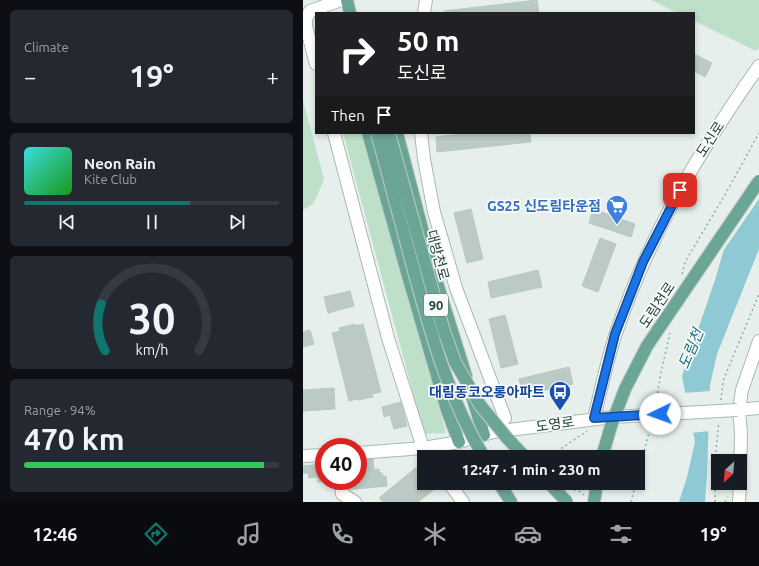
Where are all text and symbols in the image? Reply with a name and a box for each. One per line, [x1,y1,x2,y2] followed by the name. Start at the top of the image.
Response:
[397,25,459,56] text: 50 m
[331,28,383,80] icon: right
[24,40,69,54] text: Climate
[129,59,174,93] text: 19°
[397,62,447,82] text: 도신로
[24,64,36,89] text: −
[267,64,279,89] text: +
[373,104,395,126] icon: arrive
[331,107,365,124] text: Then
[693,118,727,160] street label: 도신로
[84,155,156,172] text: Neon Rain
[84,172,137,186] text: Kite Club
[663,173,697,207] pin
[669,179,691,201] icon: arrive
[604,193,630,226] supermarket icon: GS25 신도림타운점
[487,198,601,214] place label: GS25 신도림타운점
[56,211,78,233] icon: previous
[141,211,163,233] icon: pause
[226,211,248,233] icon: next
[424,228,452,282] street label: 대방천로
[636,279,678,331] street label: 도림천로
[128,294,175,341] text: 30
[424,294,448,316] road number: 90
[675,324,707,371] water label: 도림천
[135,341,168,357] text: km/h
[547,379,573,412] bus stop icon: 대림동코오롱아파트
[429,384,545,400] place label: 대림동코오롱아파트
[639,393,681,435] position arrow
[24,403,96,417] text: Range · 94%
[535,413,575,435] street label: 도영로
[24,422,125,456] text: 470 km
[315,438,367,490] speed limit sign: 40
[711,454,747,490] north arrow
[711,454,747,490] map controls
[462,461,600,478] text: 12:47 · 1 min · 230 m
[142,520,170,548] icon: directions
[235,520,263,548] icon: music
[328,520,356,548] icon: phone
[421,520,449,548] icon: climate
[514,520,542,548] icon: car
[607,520,635,548] icon: filters
[32,524,78,544] text: 12:46
[700,524,727,544] text: 19°

